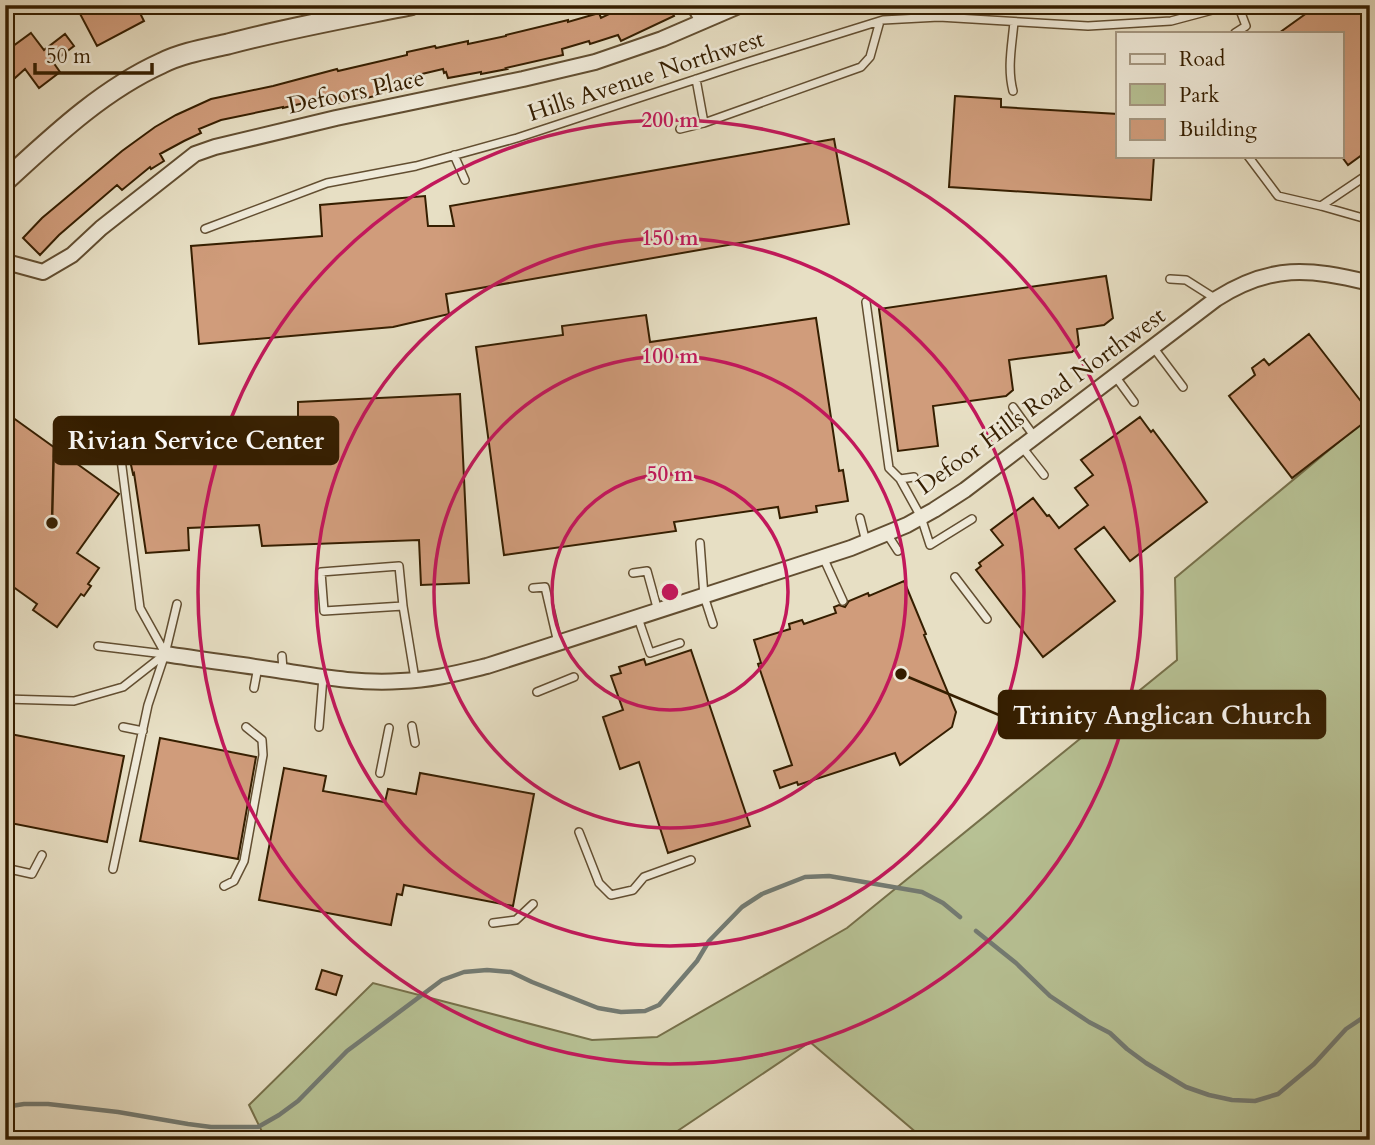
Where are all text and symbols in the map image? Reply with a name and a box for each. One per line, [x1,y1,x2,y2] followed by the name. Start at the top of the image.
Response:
[524,22,769,130] street label: Hills Avenue Northwest
[35,32,152,76] scale bar
[1116,32,1344,158] legend
[46,42,91,71] text: 50 m
[1179,45,1225,74] text: Road
[284,61,428,123] street label: Defoors Place
[1179,81,1220,110] text: Park
[641,106,699,135] text: 200 m
[1179,115,1257,144] text: Building
[641,224,699,253] text: 150 m
[910,299,1172,503] street label: Defoor Hills Road Northwest
[641,342,699,371] text: 100 m
[54,417,338,464] callout: Rivian Service Center
[68,423,325,458] text: Rivian Service Center
[647,460,694,489] text: 50 m
[658,580,682,604] centre of rings
[999,691,1325,738] callout: Trinity Anglican Church
[1013,698,1311,733] text: Trinity Anglican Church

